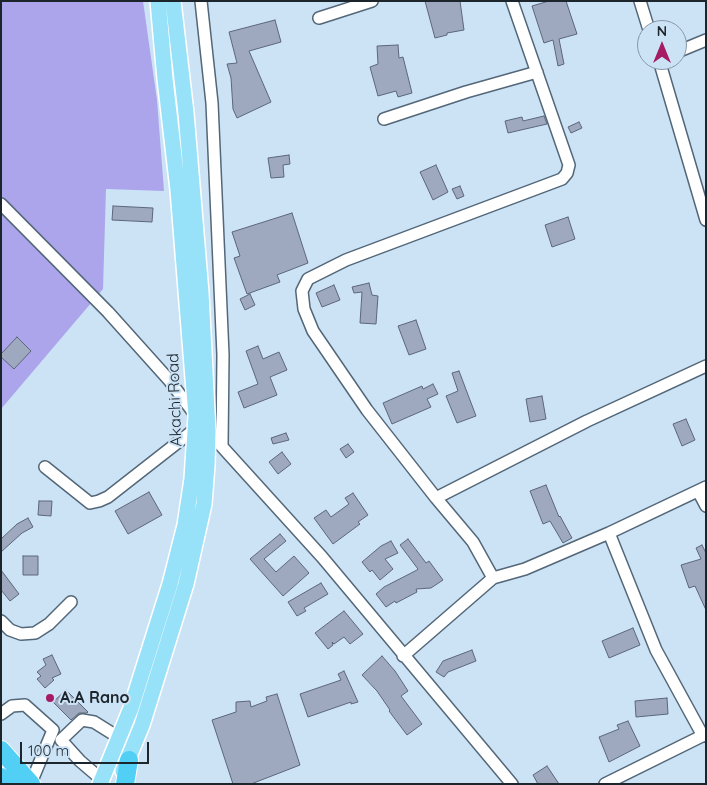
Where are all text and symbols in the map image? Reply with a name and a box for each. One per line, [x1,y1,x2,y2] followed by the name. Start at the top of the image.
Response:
[637,20,687,70] north arrow
[657,22,667,40] text: N
[164,353,186,447] street label: Akachi Road
[60,688,130,708] place label: A.A Rano
[44,692,56,704] marker: A.A Rano
[22,732,151,764] scale bar
[28,741,69,760] text: 100 m

